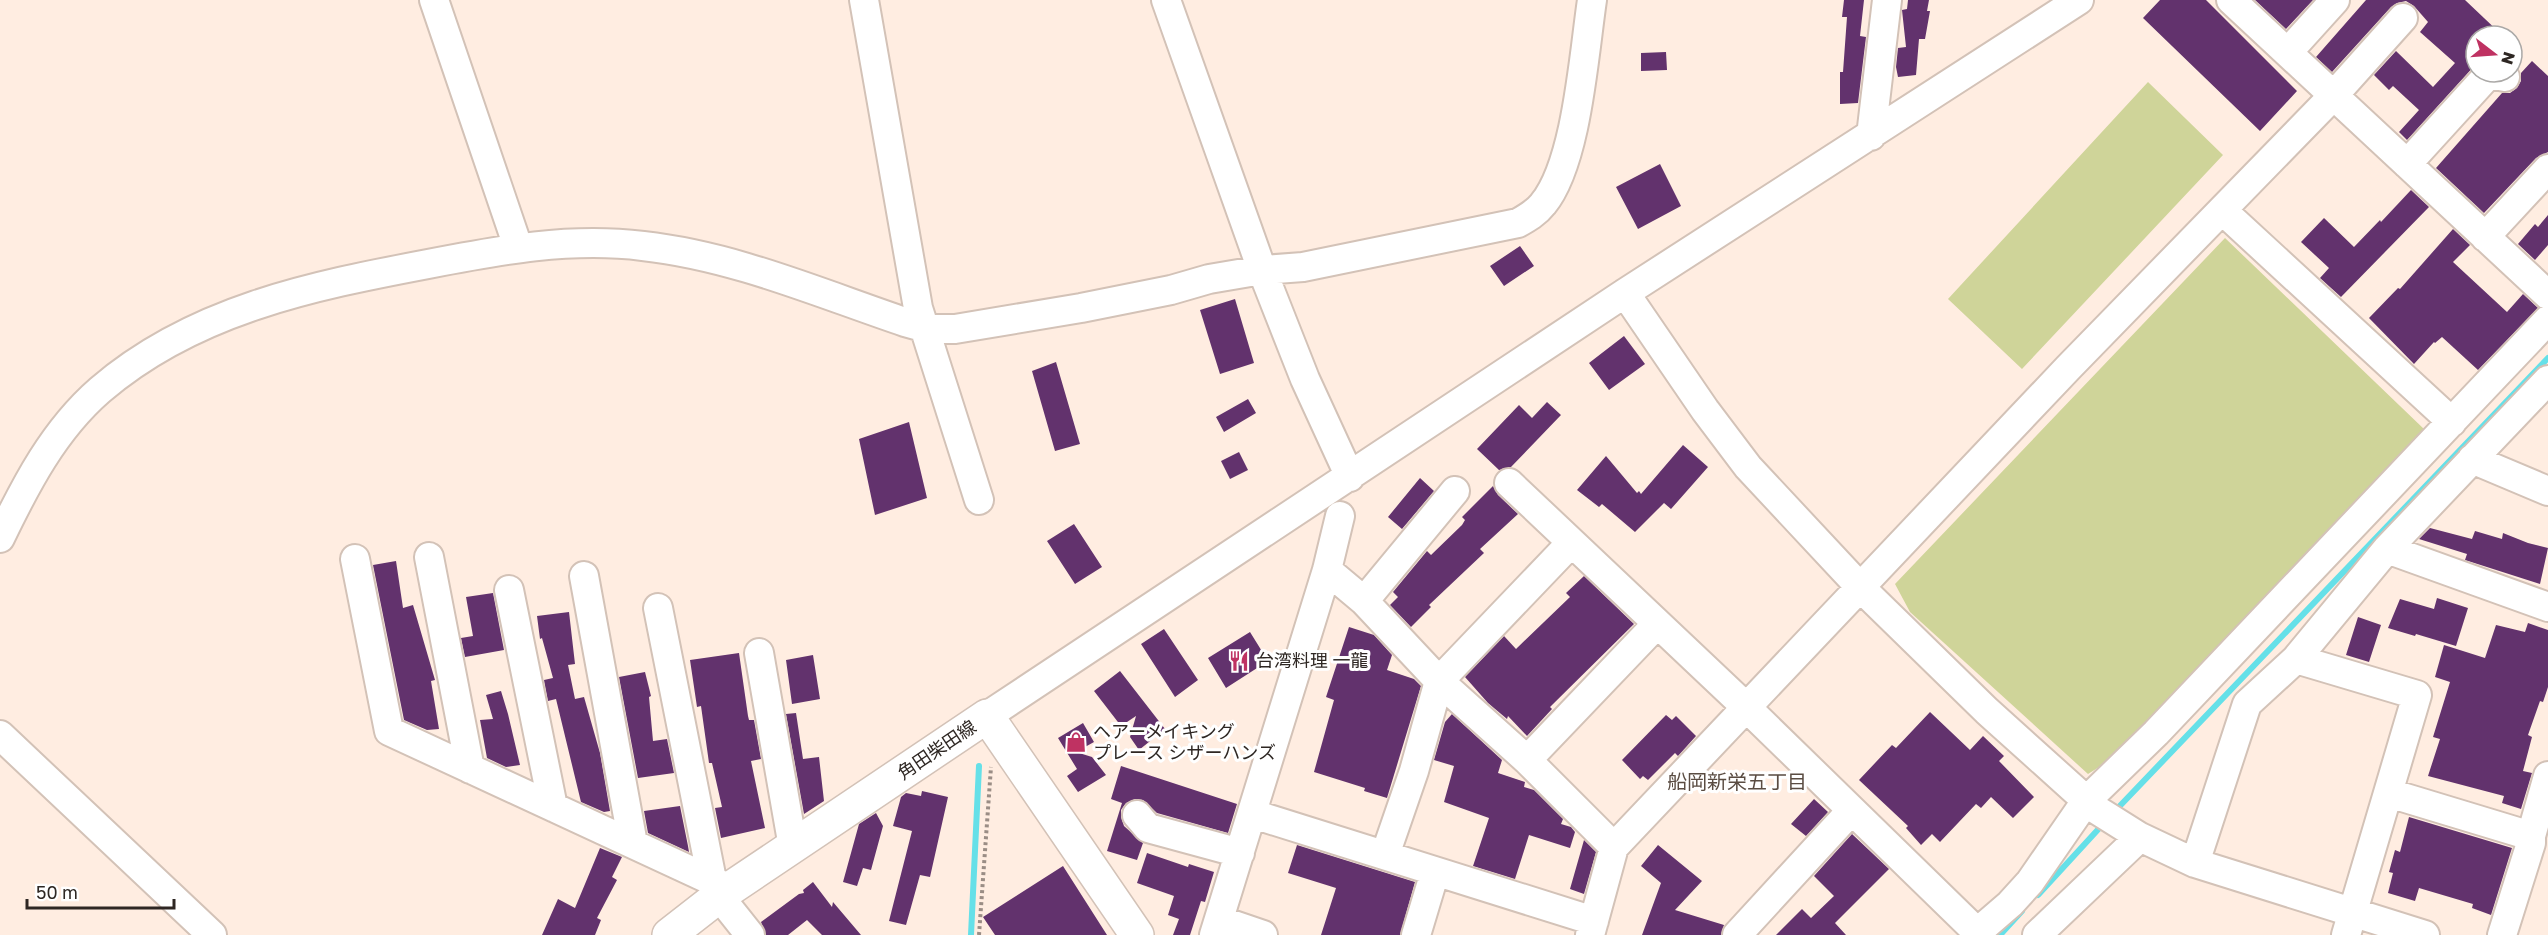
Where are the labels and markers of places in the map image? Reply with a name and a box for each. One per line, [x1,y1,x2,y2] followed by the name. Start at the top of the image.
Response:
[1227,649,1251,673] restaurant icon: 台湾料理 一龍
[1256,649,1369,671] place label: 台湾料理 一龍
[1093,720,1276,763] place label: ヘアーメイキング プレース シザーハンズ
[1064,730,1088,754] shop icon: ヘアーメイキング プレース シザーハンズ

